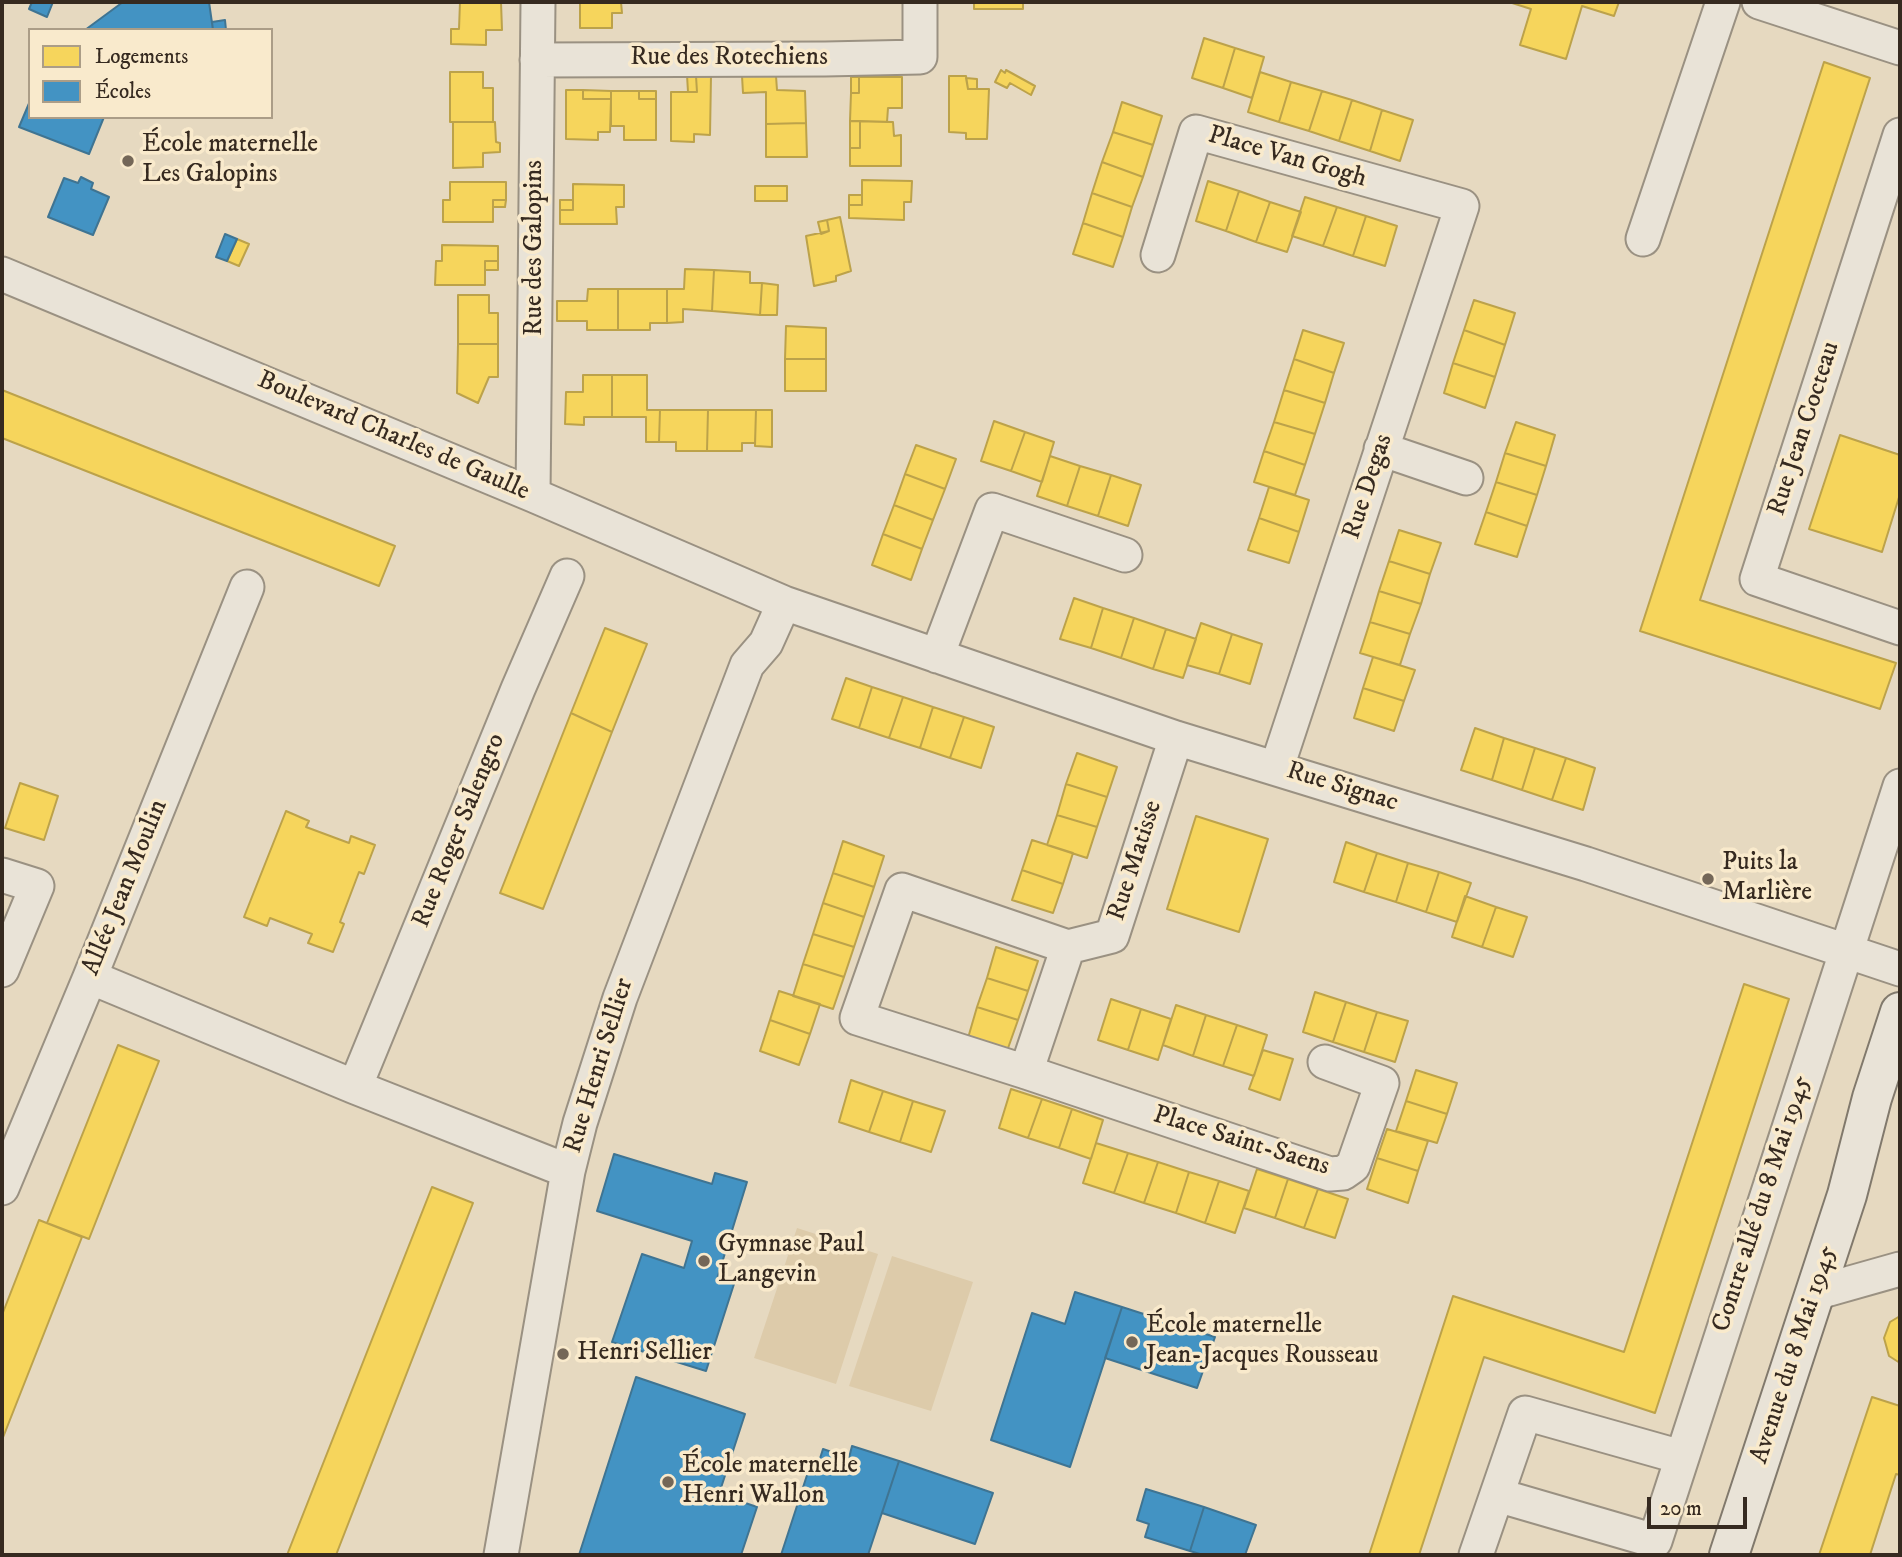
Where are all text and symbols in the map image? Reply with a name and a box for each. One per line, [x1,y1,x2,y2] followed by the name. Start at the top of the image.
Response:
[28,28,273,119] legend
[630,43,828,75] street label: Rue des Rotechiens
[95,44,188,70] text: Logements
[95,79,151,105] text: Écoles
[1204,120,1370,196] street label: Place Van Gogh
[142,130,318,192] place label: École maternelle Les Galopins
[120,153,136,169] marker: École maternelle Les Galopins
[520,160,552,336] street label: Rue des Galopins
[1762,338,1848,520] street label: Rue Jean Cocteau
[252,366,534,508] street label: Boulevard Charles de Gaulle
[1337,430,1401,544] street label: Rue Degas
[407,729,513,933] street label: Rue Roger Salengro
[1282,756,1402,820] street label: Rue Signac
[77,796,175,980] street label: Allée Jean Moulin
[1102,797,1170,925] street label: Rue Matisse
[1722,848,1812,910] place label: Puits la Marlière
[1700,871,1716,887] marker: Puits la Marlière
[559,975,641,1157] street label: Rue Henri Sellier
[1707,1072,1819,1336] street label: Contre allé du 8 Mai 1945
[1149,1100,1333,1184] street label: Place Saint-Saens
[718,1230,864,1292] place label: Gymnase Paul Langevin
[1745,1242,1845,1468] street label: Avenue du 8 Mai 1945
[696,1253,712,1269] marker: Gymnase Paul Langevin
[1146,1311,1378,1372] place label: École maternelle Jean-Jacques Rousseau
[1124,1334,1140,1350] marker: École maternelle Jean-Jacques Rousseau
[577,1338,712,1370] place label: Henri Sellier
[555,1346,571,1362] marker: Henri Sellier
[682,1451,858,1512] place label: École maternelle Henri Wallon
[660,1474,676,1490] marker: École maternelle Henri Wallon
[1650,1484,1750,1528] scale bar
[1660,1496,1702,1522] text: 20 m

